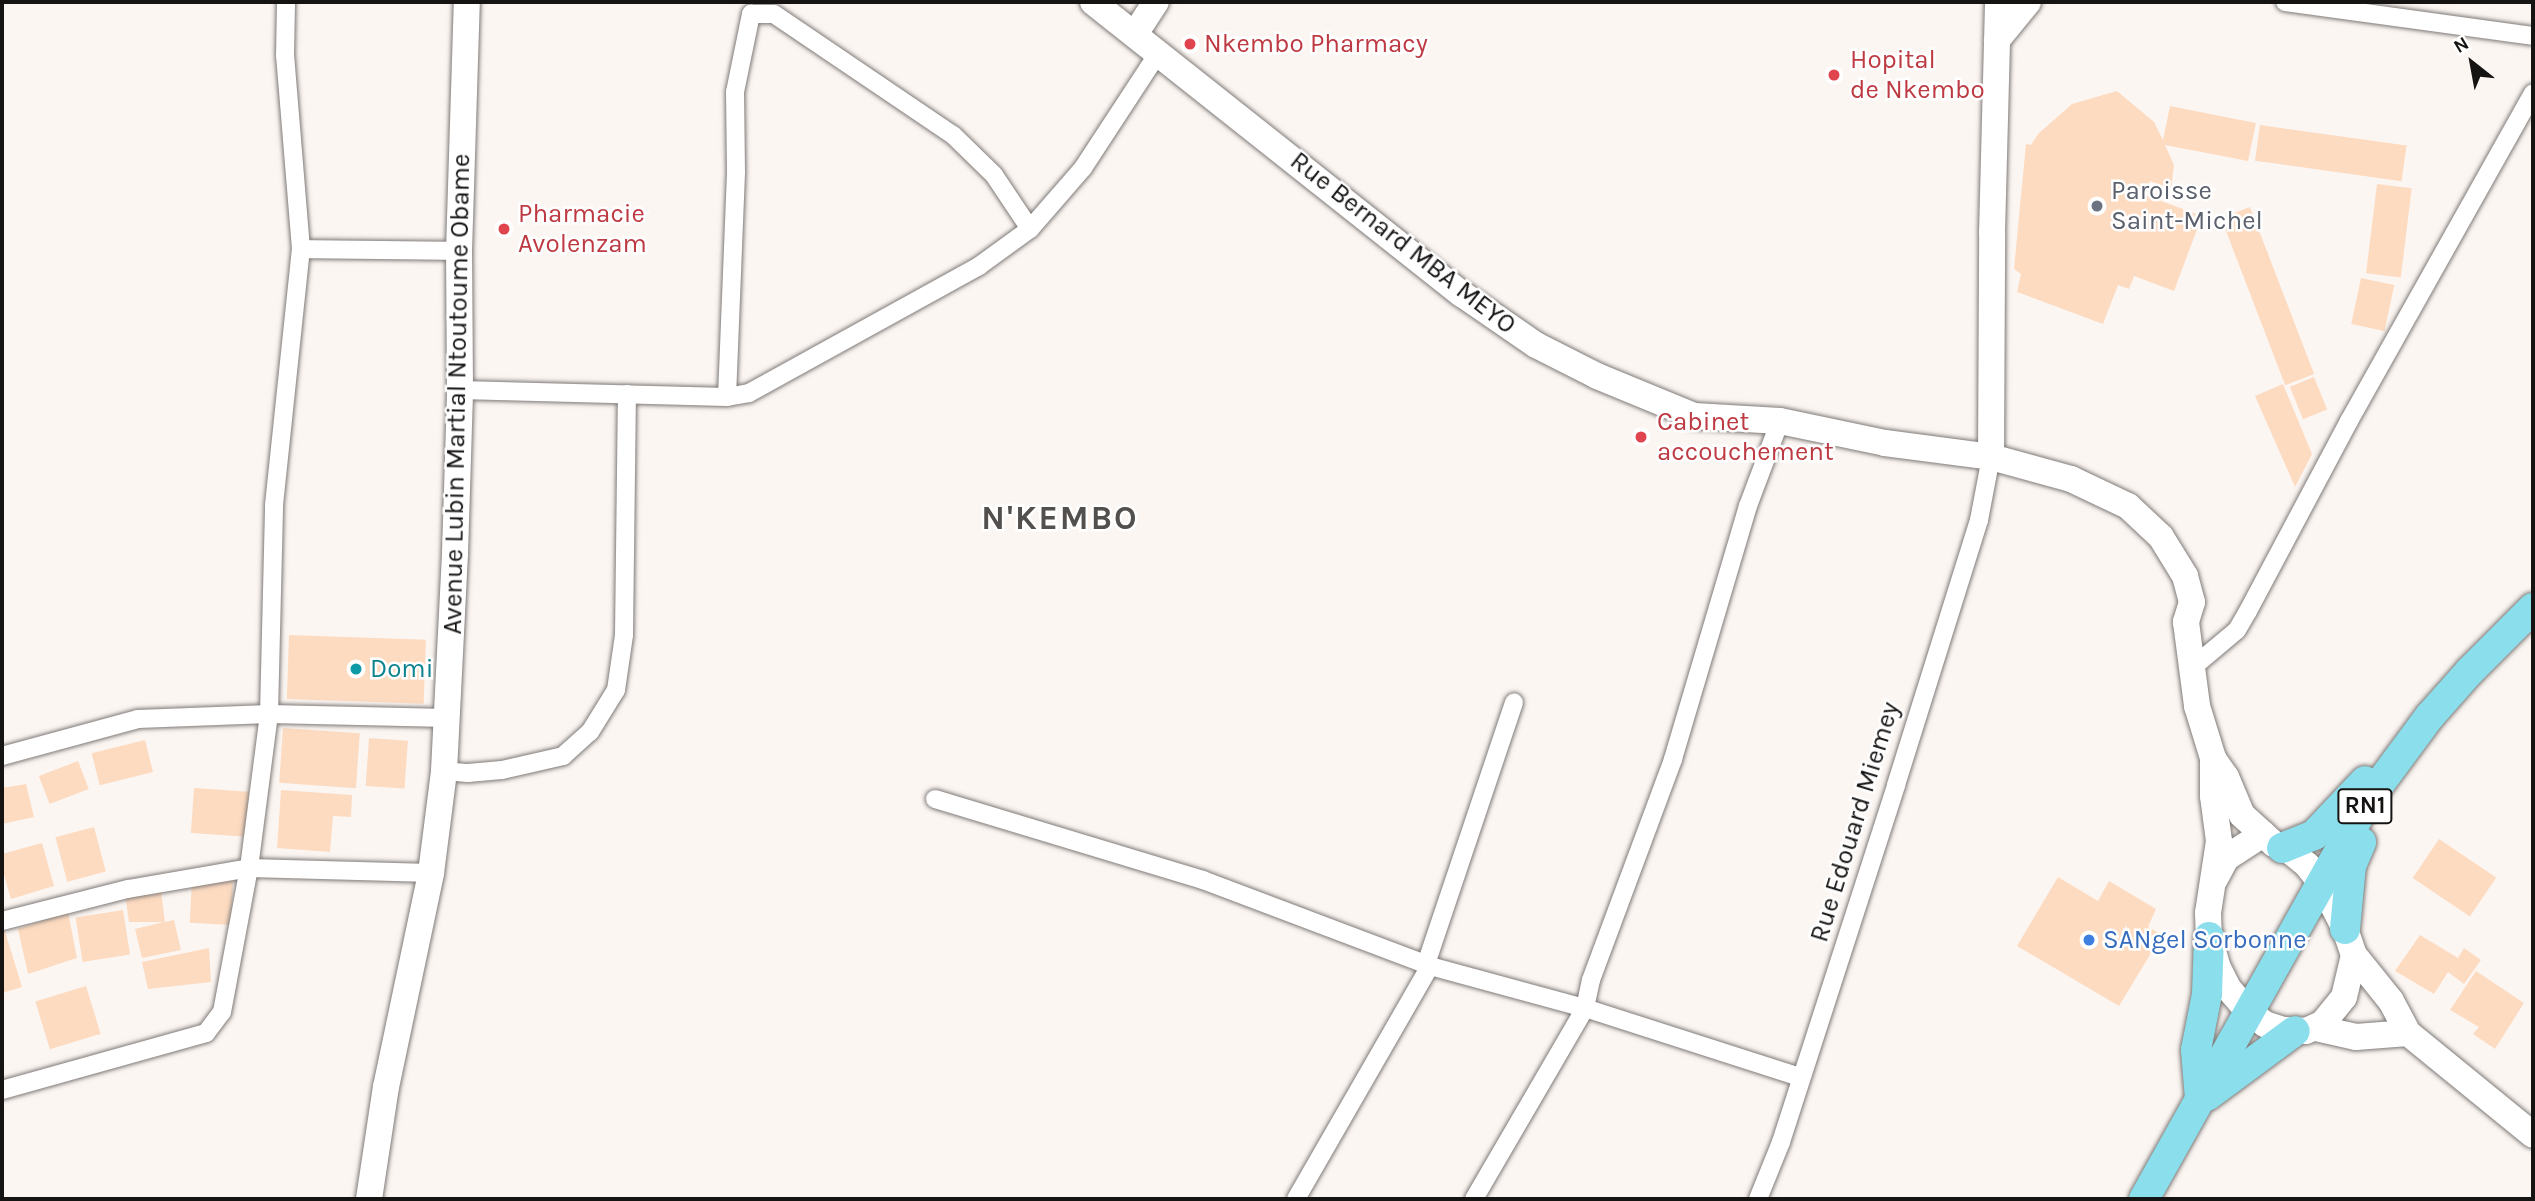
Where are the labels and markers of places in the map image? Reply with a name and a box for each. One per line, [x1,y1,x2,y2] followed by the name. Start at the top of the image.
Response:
[1204,28,1428,60] place label: Nkembo Pharmacy
[1182,36,1198,52] marker: Nkembo Pharmacy
[1850,44,1985,106] place label: Hopital de Nkembo
[1824,65,1844,85] marker: Hopital de Nkembo
[2111,175,2263,236] place label: Paroisse Saint-Michel
[518,198,647,260] place label: Pharmacie Avolenzam
[2089,198,2105,214] marker: Paroisse Saint-Michel
[496,221,512,237] marker: Pharmacie Avolenzam
[1657,406,1834,467] place label: Cabinet accouchement
[1631,427,1651,447] marker: Cabinet accouchement
[370,653,433,685] place label: Domi
[348,661,364,677] marker: Domi
[2103,924,2307,956] place label: SANgel Sorbonne
[2081,932,2097,948] marker: SANgel Sorbonne

